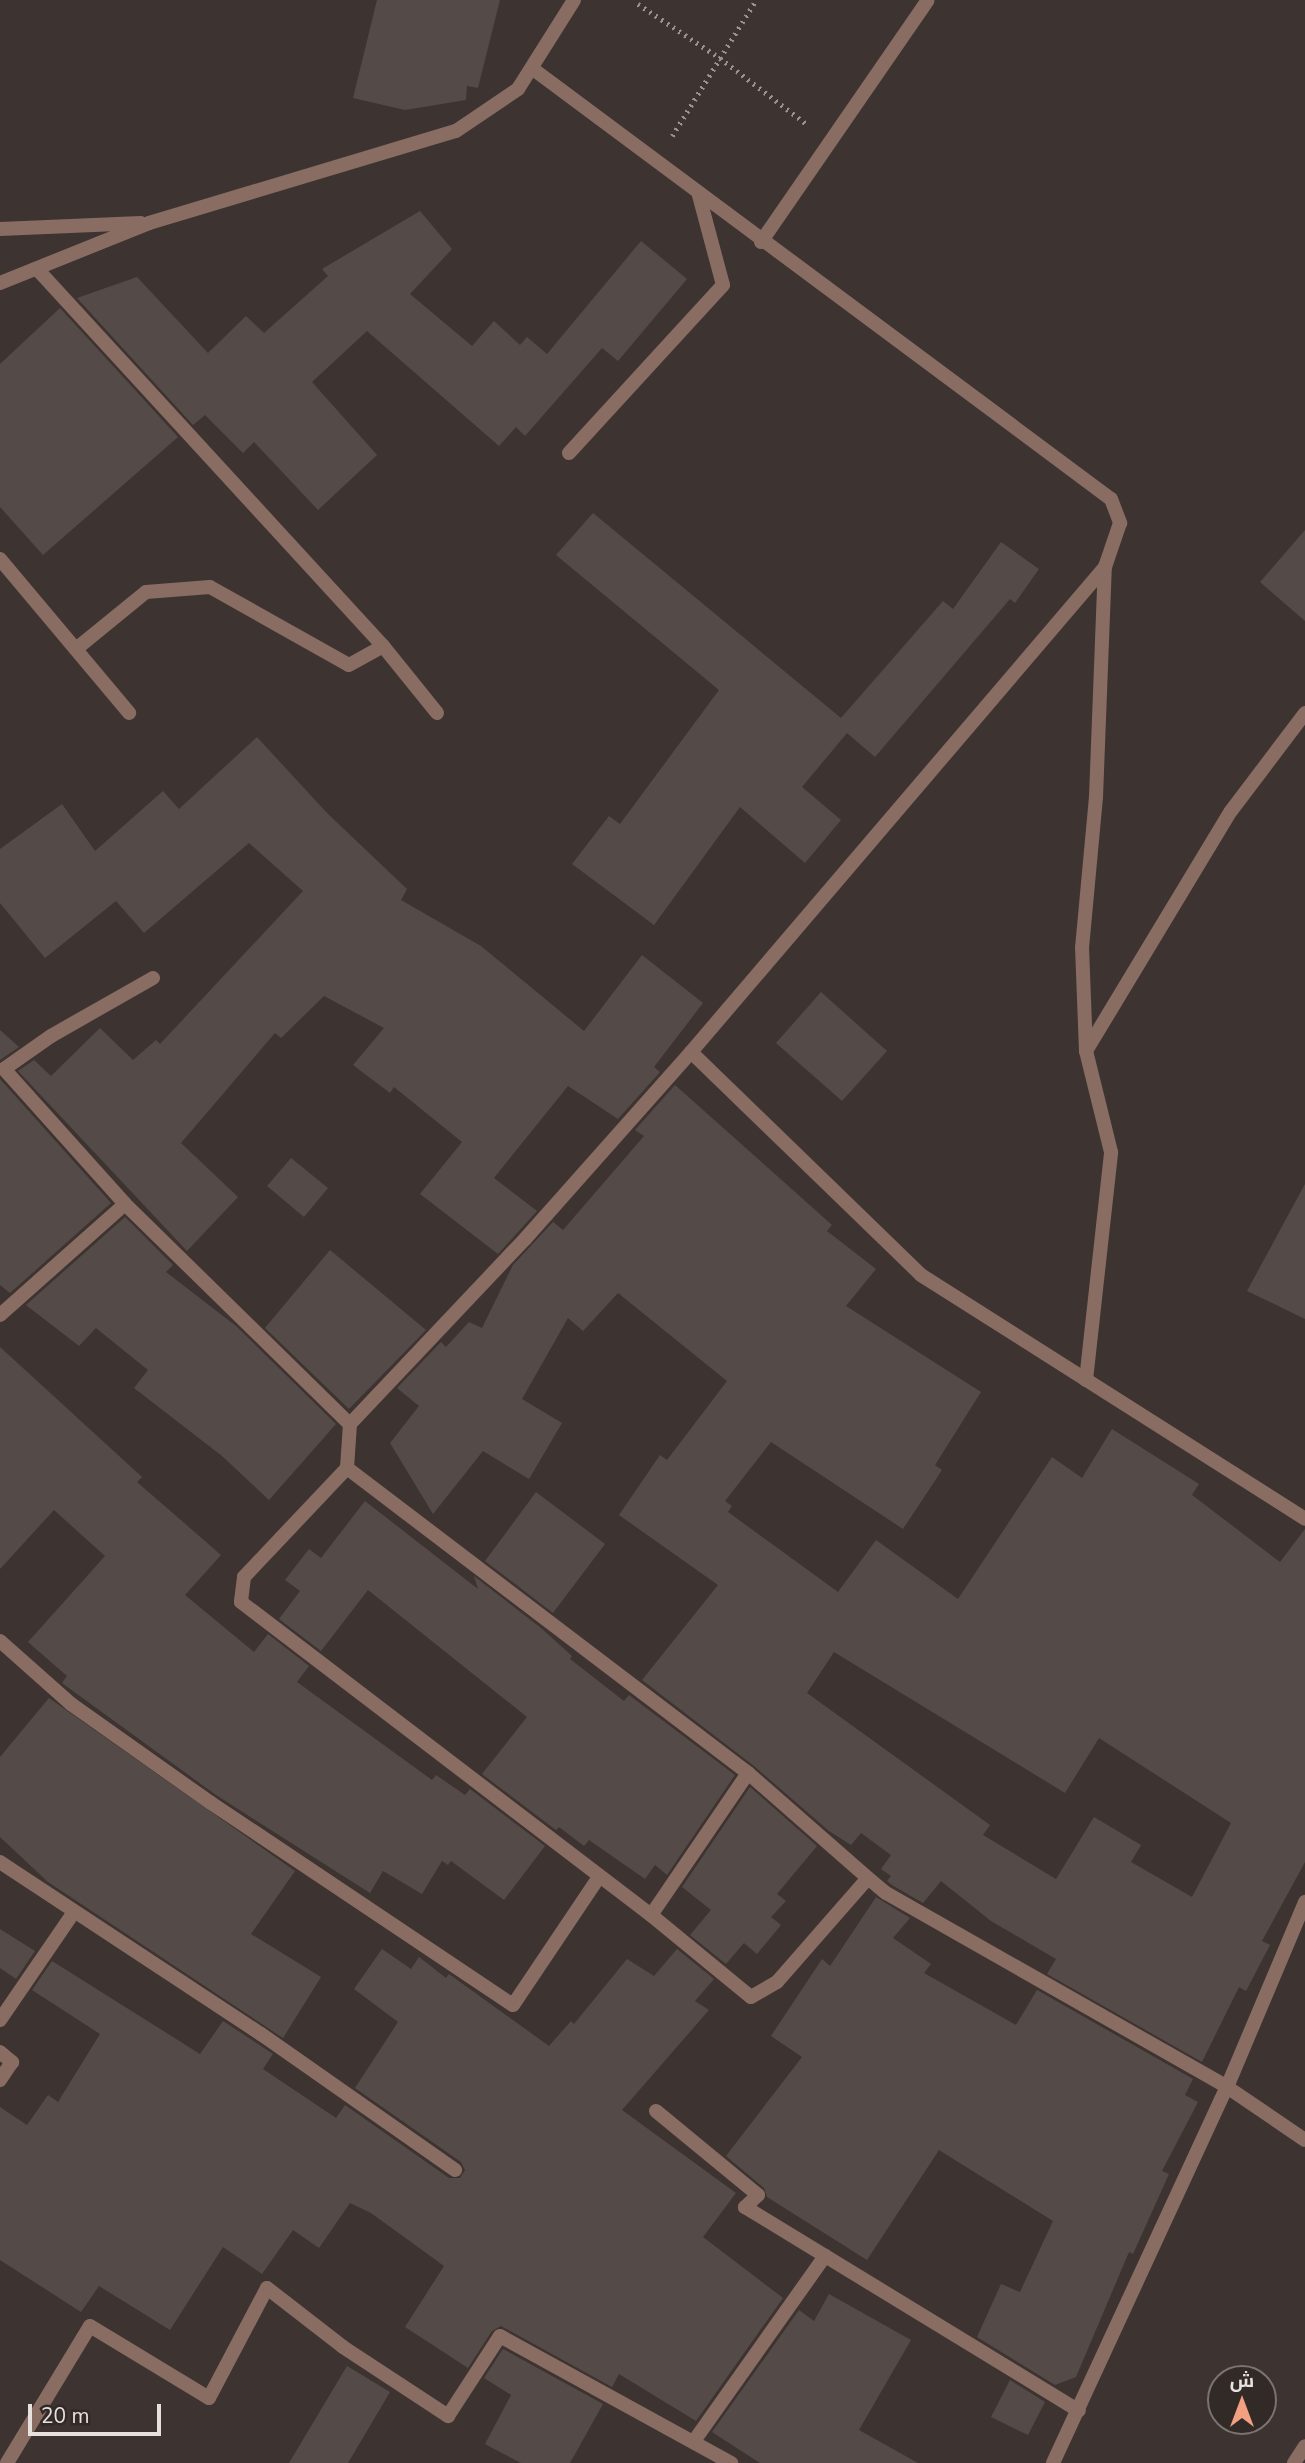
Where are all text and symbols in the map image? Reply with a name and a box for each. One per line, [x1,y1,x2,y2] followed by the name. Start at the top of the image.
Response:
[1207,2365,1277,2435] north arrow
[1230,2368,1254,2394] text: ش
[32,2390,164,2434] scale bar
[41,2402,90,2430] text: 20 m

